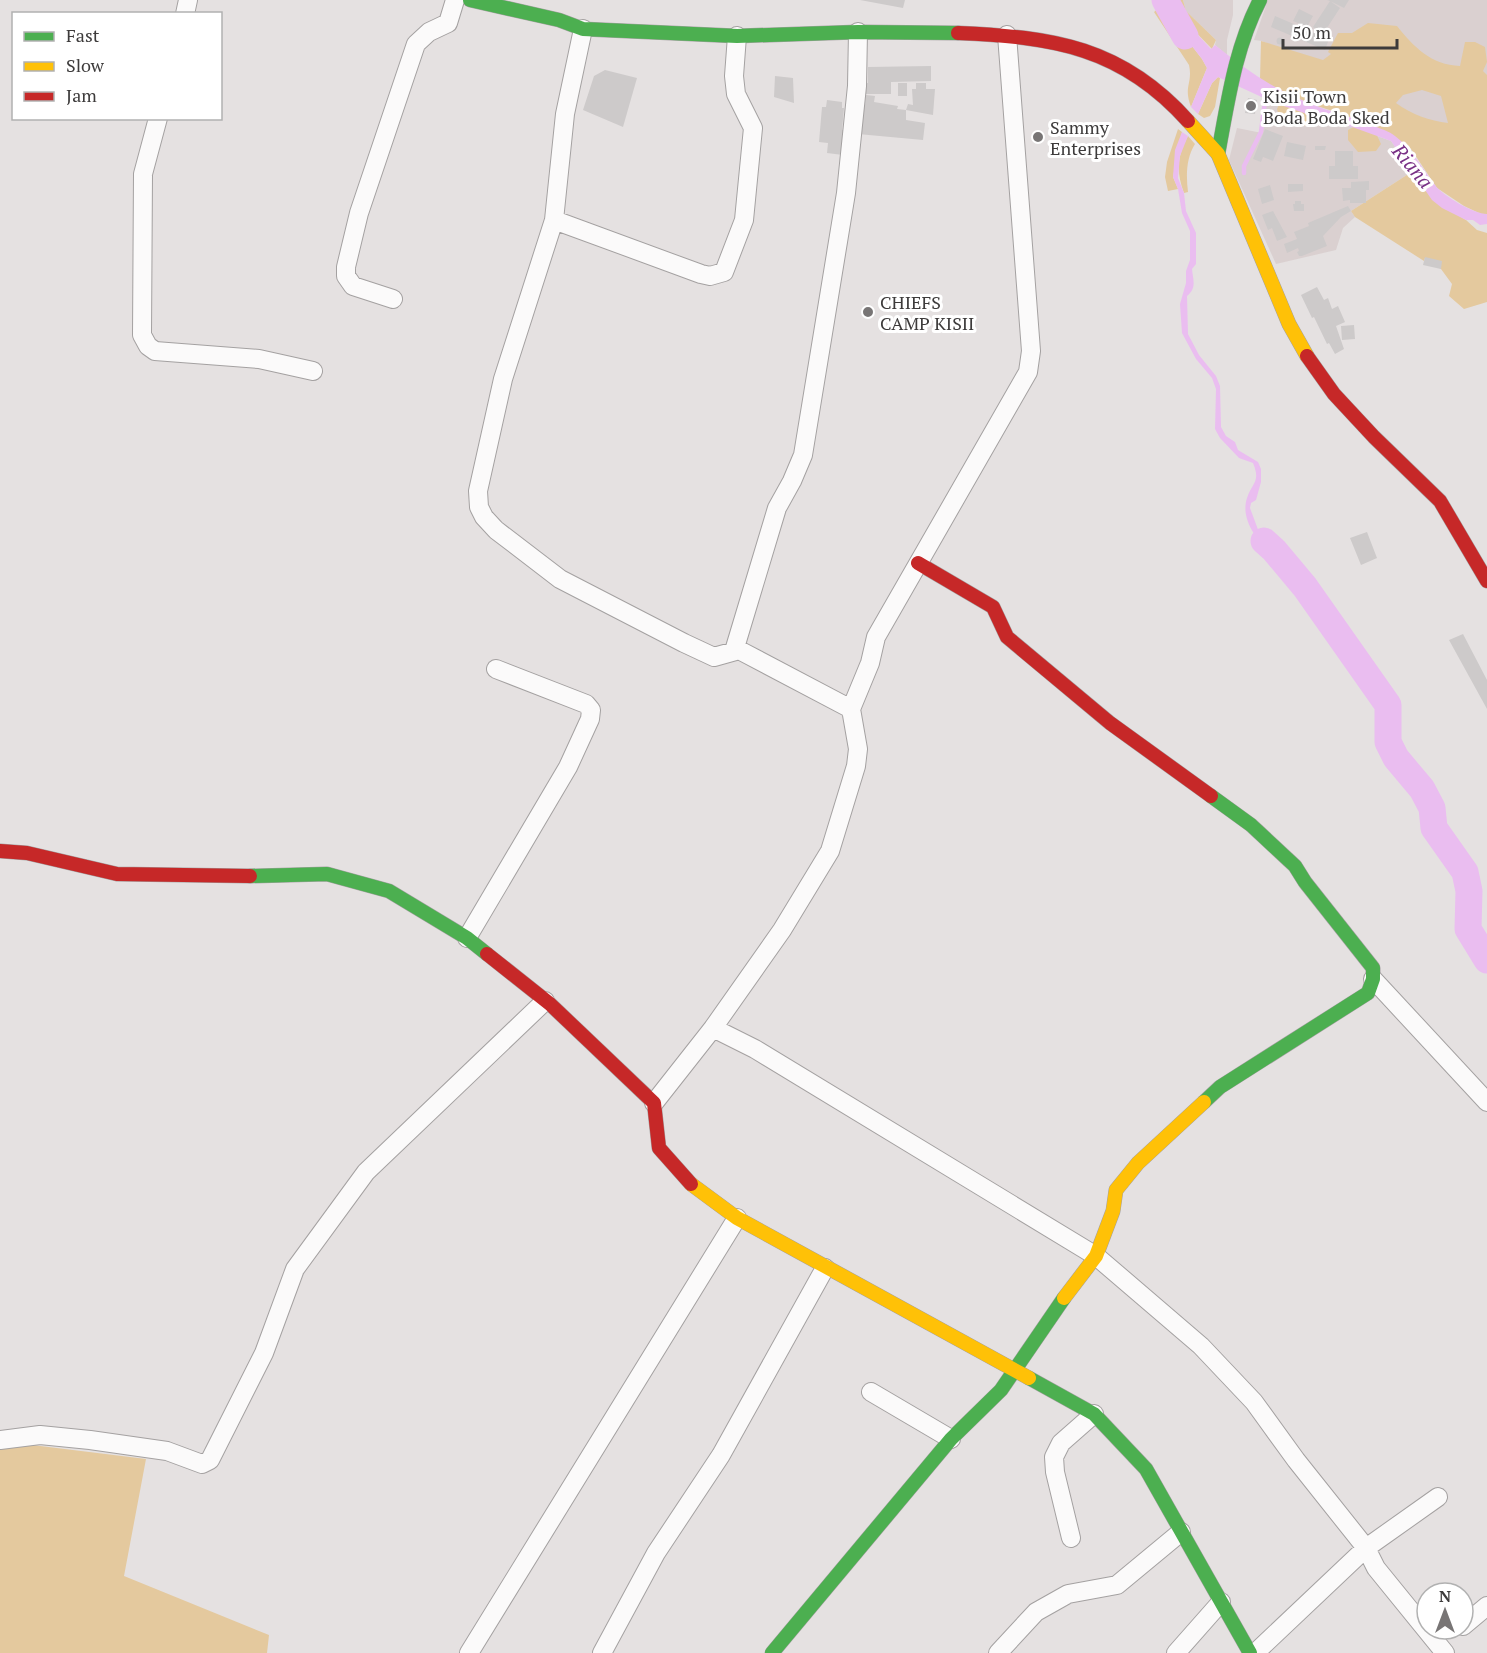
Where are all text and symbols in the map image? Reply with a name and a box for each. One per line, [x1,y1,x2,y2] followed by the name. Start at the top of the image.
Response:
[12,12,222,120] legend
[1283,12,1397,50] scale bar
[1292,20,1332,44] text: 50 m
[66,23,100,47] text: Fast
[66,53,105,77] text: Slow
[66,83,97,107] text: Jam
[1263,84,1390,129] place label: Kisii Town Boda Boda Sked
[1244,99,1258,113] marker: Kisii Town Boda Boda Sked
[1050,115,1141,160] place label: Sammy Enterprises
[1031,130,1045,144] marker: Sammy Enterprises
[1386,137,1440,194] water label: Riana
[880,290,974,335] place label: CHIEFS CAMP KISII
[861,305,875,319] marker: CHIEFS CAMP KISII
[1415,1581,1475,1641] north arrow
[1439,1585,1451,1607] text: N

